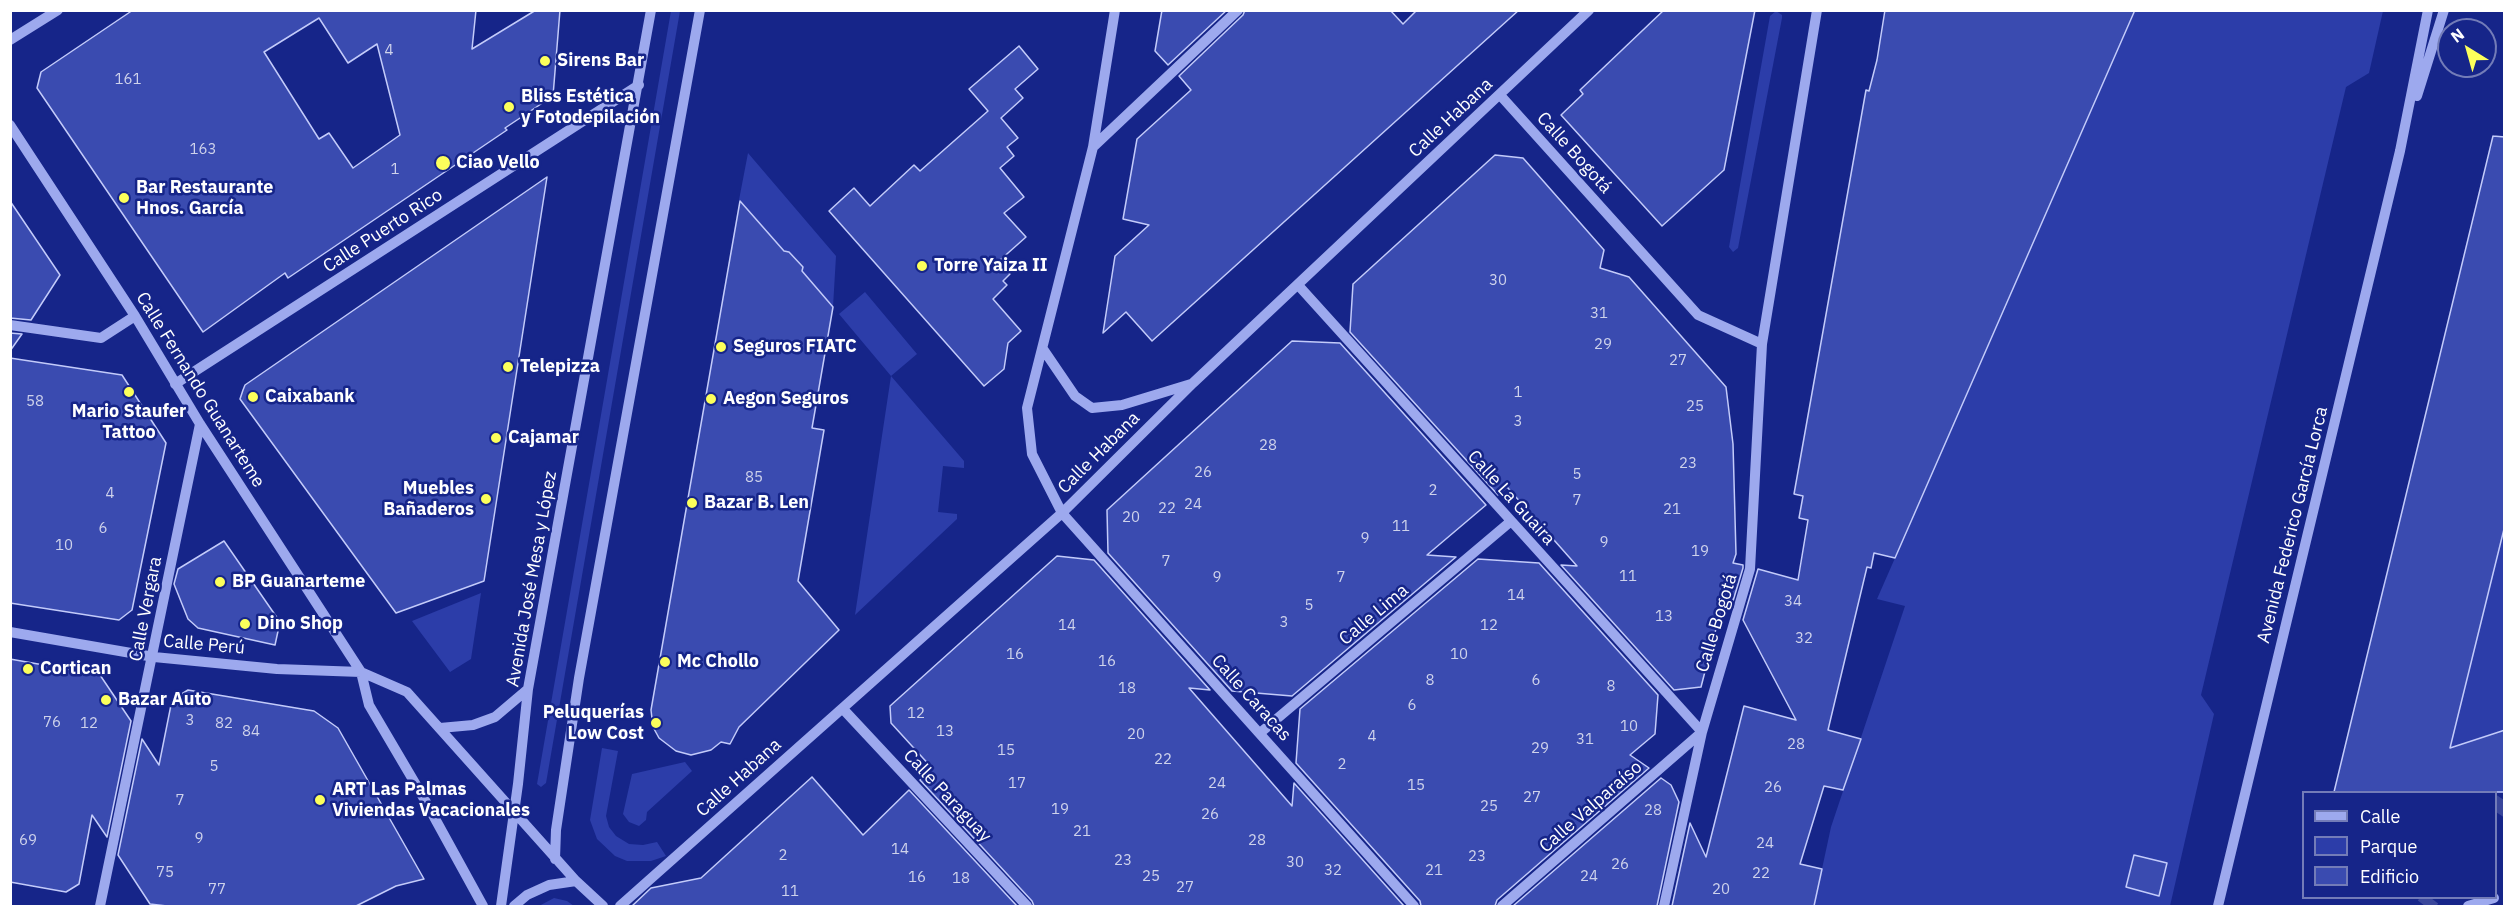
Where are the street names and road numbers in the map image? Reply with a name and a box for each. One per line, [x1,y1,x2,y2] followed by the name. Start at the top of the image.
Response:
[1405,74,1497,162] street label: Calle Habana
[1532,108,1616,198] street label: Calle Bogotá
[319,184,447,278] street label: Calle Puerto Rico
[131,288,269,492] street label: Calle Fernando Guanarteme
[2253,404,2333,646] street label: Avenida Federico García Lorca
[1054,408,1144,498] street label: Calle Habana
[1463,446,1559,550] street label: Calle La Guaira
[502,469,562,689] street label: Avenida José Mesa y López
[125,555,167,663] street label: Calle Vergara
[1692,571,1742,675] street label: Calle Bogotá
[1335,580,1413,650] street label: Calle Lima
[162,631,246,659] street label: Calle Perú
[1207,650,1295,746] street label: Calle Caracas
[692,734,786,822] street label: Calle Habana
[898,745,996,847] street label: Calle Paraguay
[1535,757,1647,857] street label: Calle Valparaíso

